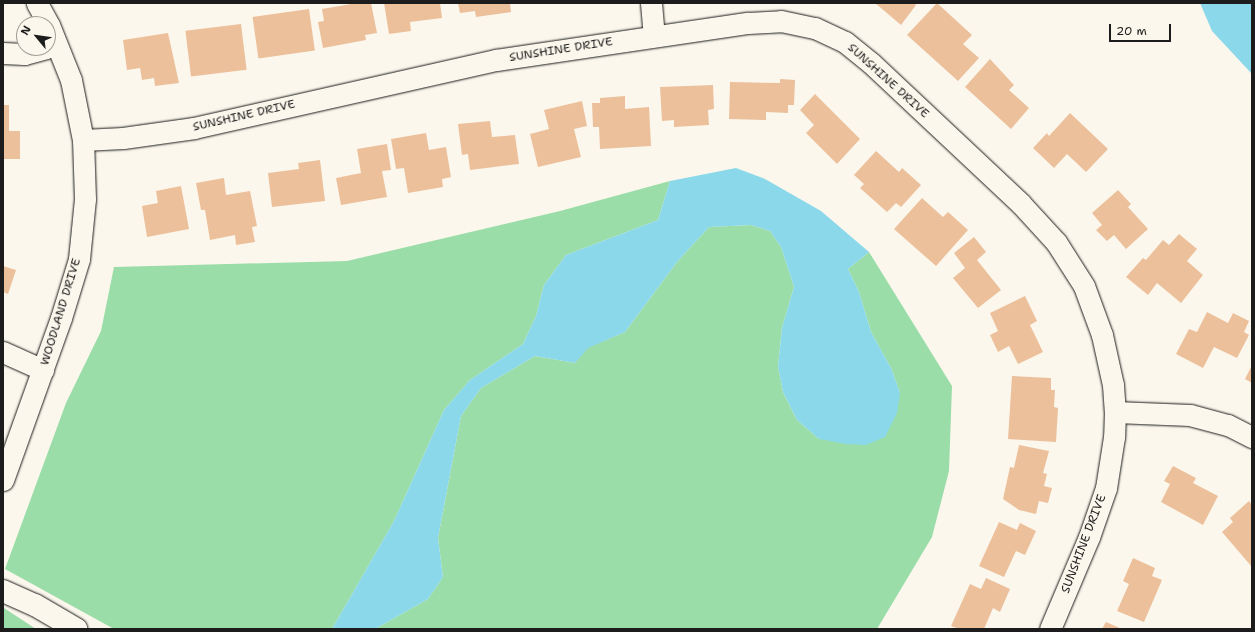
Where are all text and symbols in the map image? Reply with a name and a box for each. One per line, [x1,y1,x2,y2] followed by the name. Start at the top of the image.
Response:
[16,16,56,56] north arrow
[1111,16,1173,42] scale bar
[17,23,35,38] text: N
[1116,23,1147,39] text: 20 m
[508,35,614,65] street label: SUNSHINE DRIVE
[844,41,932,121] street label: SUNSHINE DRIVE
[191,97,297,135] street label: SUNSHINE DRIVE
[38,257,84,367] street label: WOODLAND DRIVE
[1059,493,1109,595] street label: SUNSHINE DRIVE

